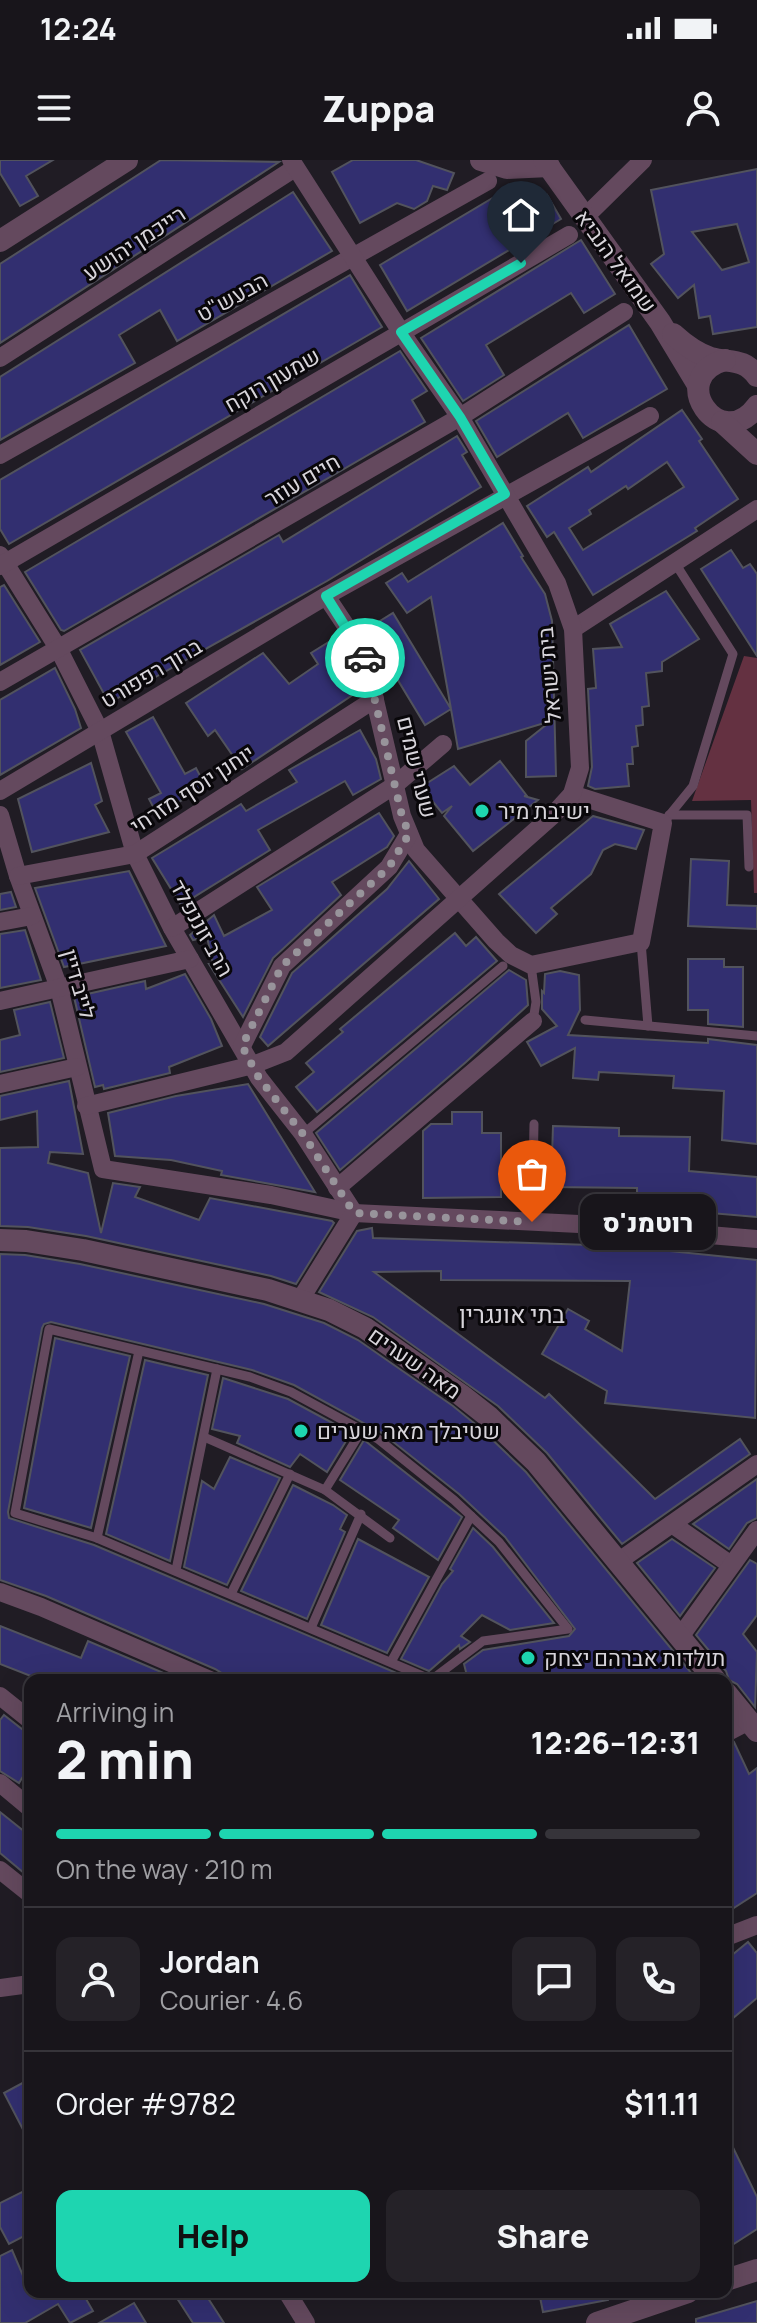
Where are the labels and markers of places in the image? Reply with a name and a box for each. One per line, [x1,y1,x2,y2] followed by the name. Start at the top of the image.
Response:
[487,181,555,263] pin
[498,796,590,826] place label: ישיבת מיר
[473,802,491,820] marker: ישיבת מיר
[498,1140,566,1222] pin
[580,1194,716,1250] callout: רוטמנ'ס
[317,1416,500,1446] place label: שטיבלך מאה שערים
[292,1422,310,1440] marker: שטיבלך מאה שערים
[544,1643,725,1673] place label: תולדות אברהם יצחק
[519,1649,537,1667] marker: תולדות אברהם יצחק

